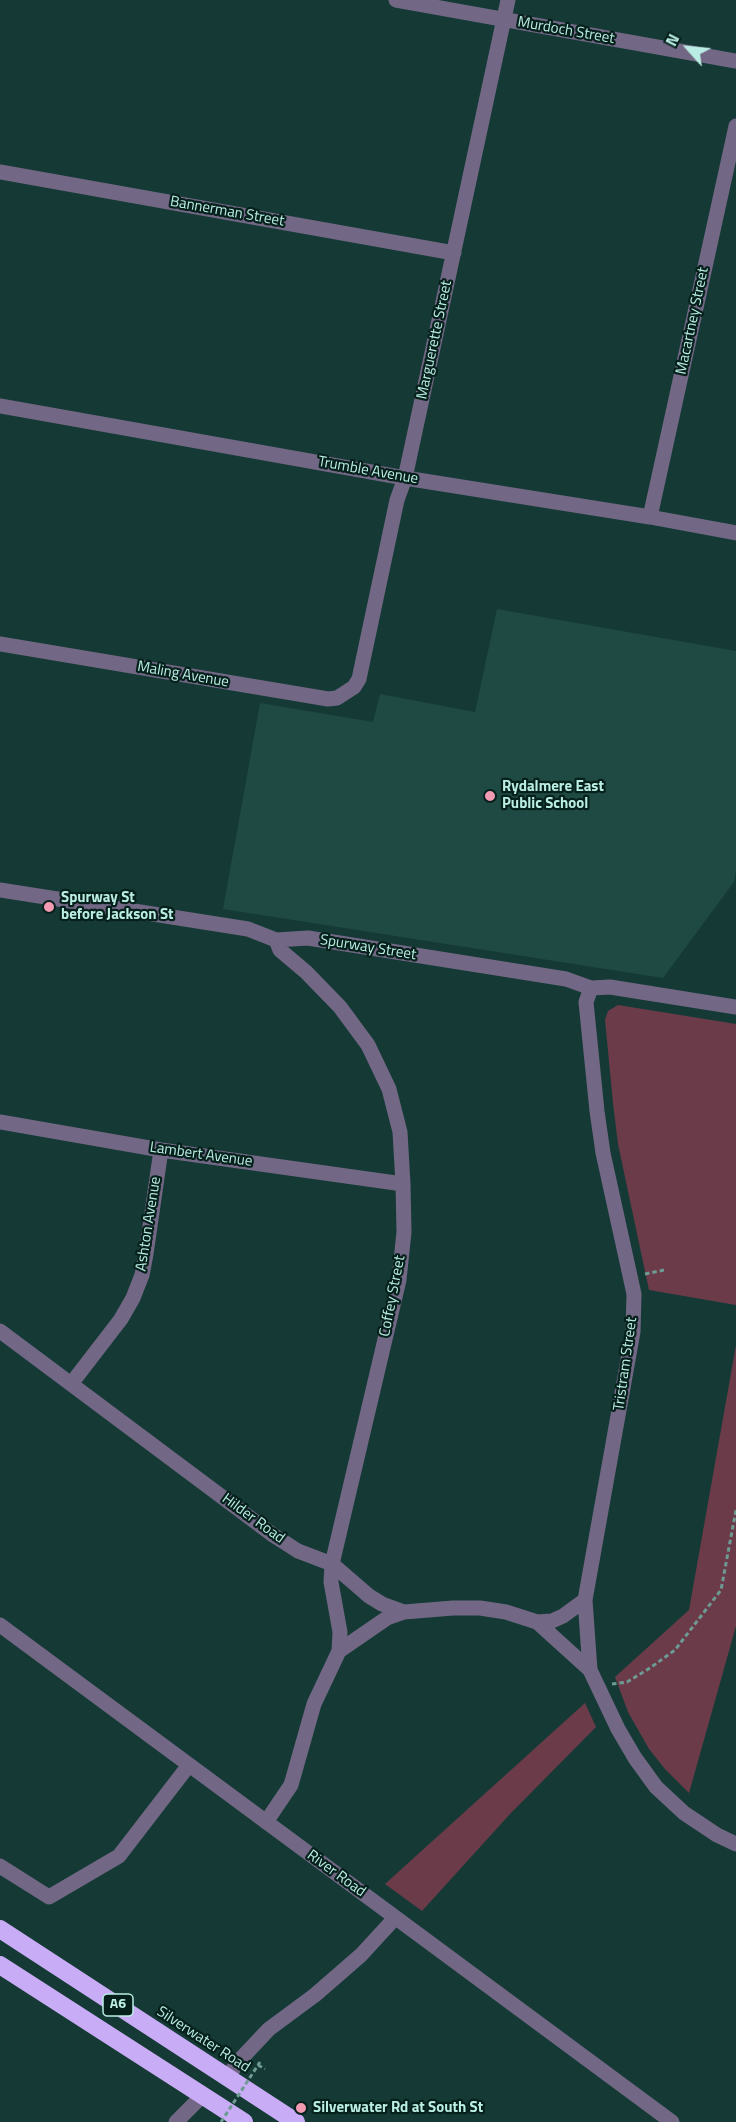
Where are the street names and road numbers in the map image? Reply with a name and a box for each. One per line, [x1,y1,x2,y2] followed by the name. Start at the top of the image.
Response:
[516,14,616,48] street label: Murdoch Street
[168,193,286,231] street label: Bannerman Street
[673,266,713,376] street label: Macartney Street
[414,279,456,401] street label: Marguerette Street
[316,453,420,489] street label: Trumble Avenue
[136,658,230,692] street label: Maling Avenue
[319,932,417,964] street label: Spurway Street
[149,1139,253,1171] street label: Lambert Avenue
[133,1175,165,1273] street label: Ashton Avenue
[376,1254,410,1338] street label: Coffey Street
[611,1316,641,1412] street label: Tristram Street
[218,1490,288,1548] street label: Hilder Road
[303,1847,369,1901] street label: River Road
[103,1994,133,2016] road number: A6
[153,2003,253,2077] street label: Silverwater Road

